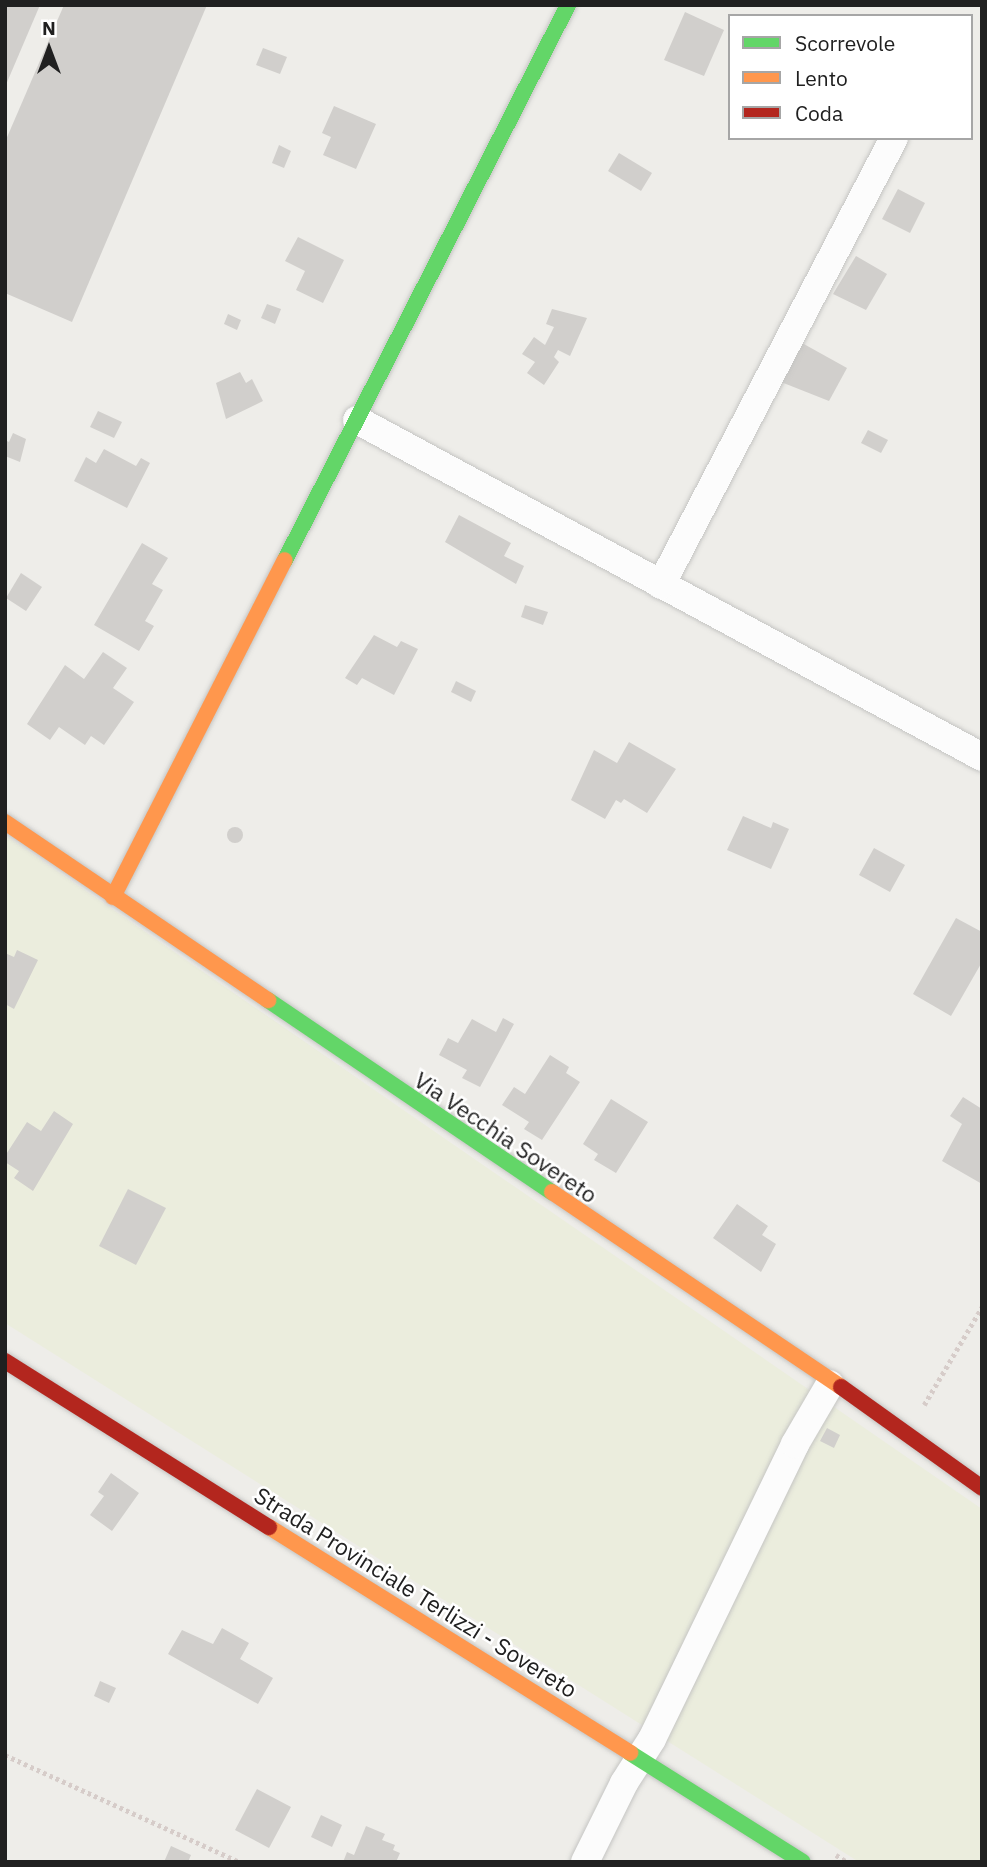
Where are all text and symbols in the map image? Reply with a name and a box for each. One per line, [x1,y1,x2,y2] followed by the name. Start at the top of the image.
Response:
[14,14,84,84] north arrow
[728,14,973,140] legend
[42,16,56,40] text: N
[795,29,895,57] text: Scorrevole
[795,64,848,92] text: Lento
[795,99,843,127] text: Coda
[409,1066,603,1208] street label: Via Vecchia Sovereto
[250,1481,582,1703] street label: Strada Provinciale Terlizzi - Sovereto

